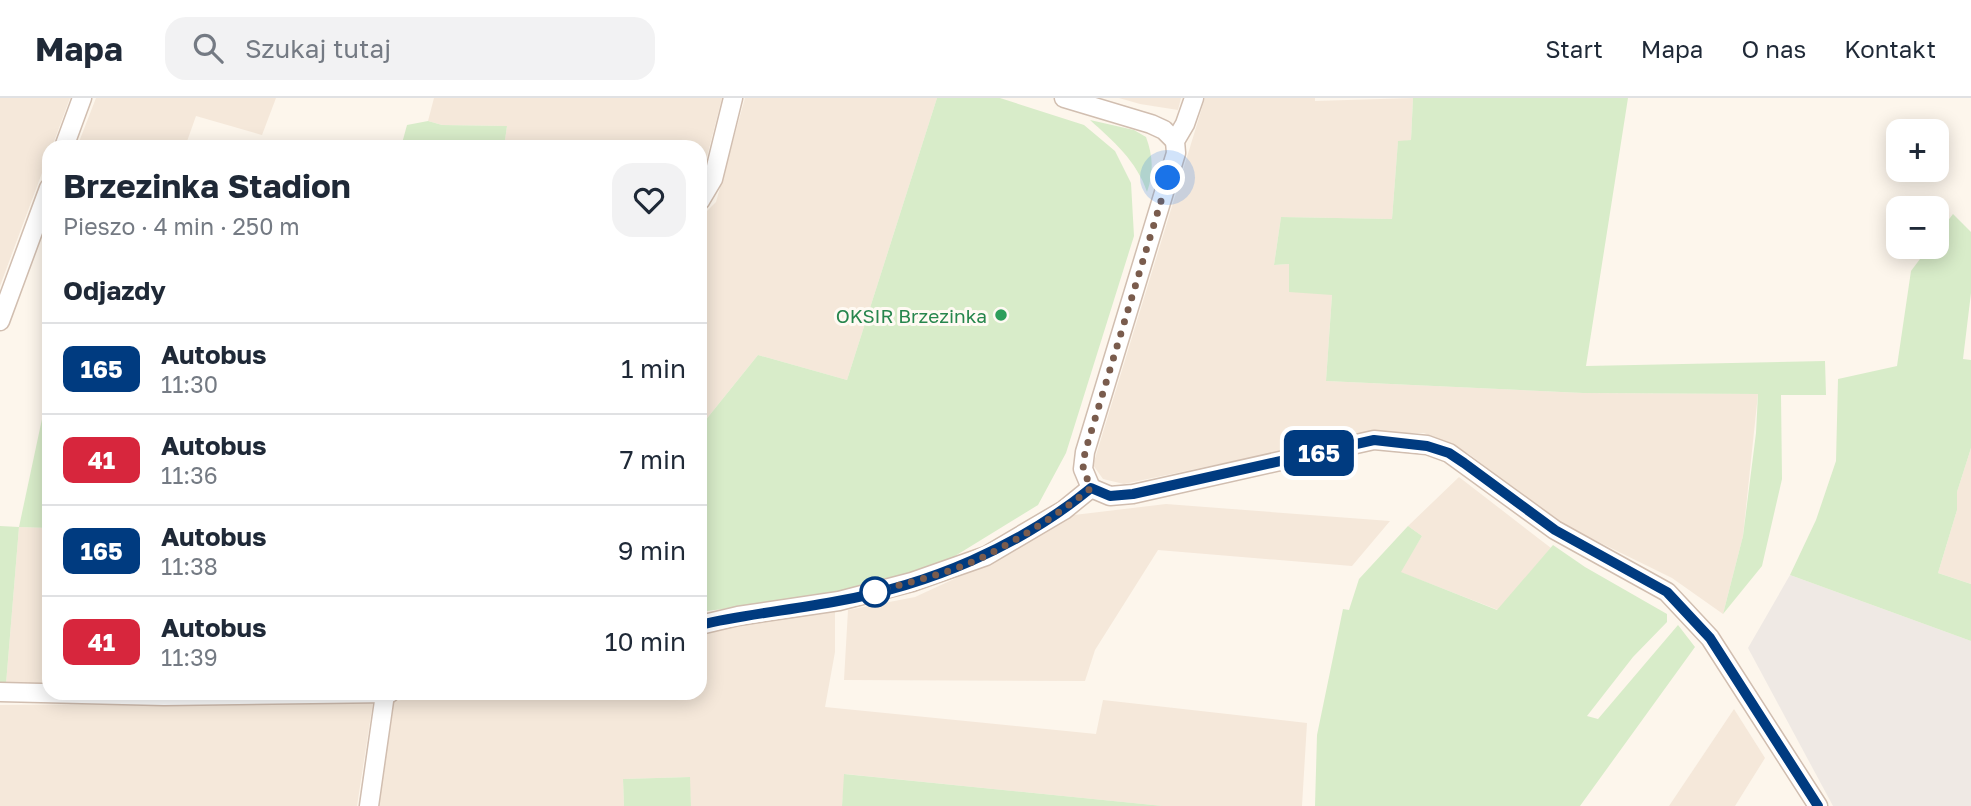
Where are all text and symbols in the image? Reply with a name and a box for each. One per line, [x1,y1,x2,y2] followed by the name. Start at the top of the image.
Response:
[165,17,655,80] search box
[35,29,123,68] text: Mapa
[189,29,227,67] icon: search
[245,33,391,64] text: Szukaj tutaj
[1545,34,1603,63] text: Start
[1641,34,1703,63] text: Mapa
[1741,34,1806,63] text: O nas
[1844,34,1936,63] text: Kontakt
[1886,119,1949,259] map controls
[1886,119,1949,182] button: +
[1150,160,1185,195] your location
[612,163,686,237] button: heart
[63,166,351,205] text: Brzezinka Stadion
[1886,196,1949,259] button: −
[63,212,300,240] text: Pieszo · 4 min · 250 m
[63,275,166,306] text: Odjazdy
[836,304,987,327] place label: OKSIR Brzezinka
[993,307,1009,323] marker: OKSIR Brzezinka
[161,339,267,370] text: Autobus
[621,353,686,384] text: 1 min
[80,354,123,383] text: 165
[161,370,218,398] text: 11:30
[161,430,267,461] text: Autobus
[1279,430,1359,476] line badge: 165
[1298,438,1340,467] text: 165
[620,444,686,475] text: 7 min
[88,445,115,474] text: 41
[161,461,218,489] text: 11:36
[161,521,267,552] text: Autobus
[618,535,686,566] text: 9 min
[80,536,123,565] text: 165
[161,552,218,580] text: 11:38
[860,577,890,607] unlabelled marker
[161,612,267,643] text: Autobus
[605,626,686,657] text: 10 min
[88,627,115,656] text: 41
[161,643,218,671] text: 11:39

